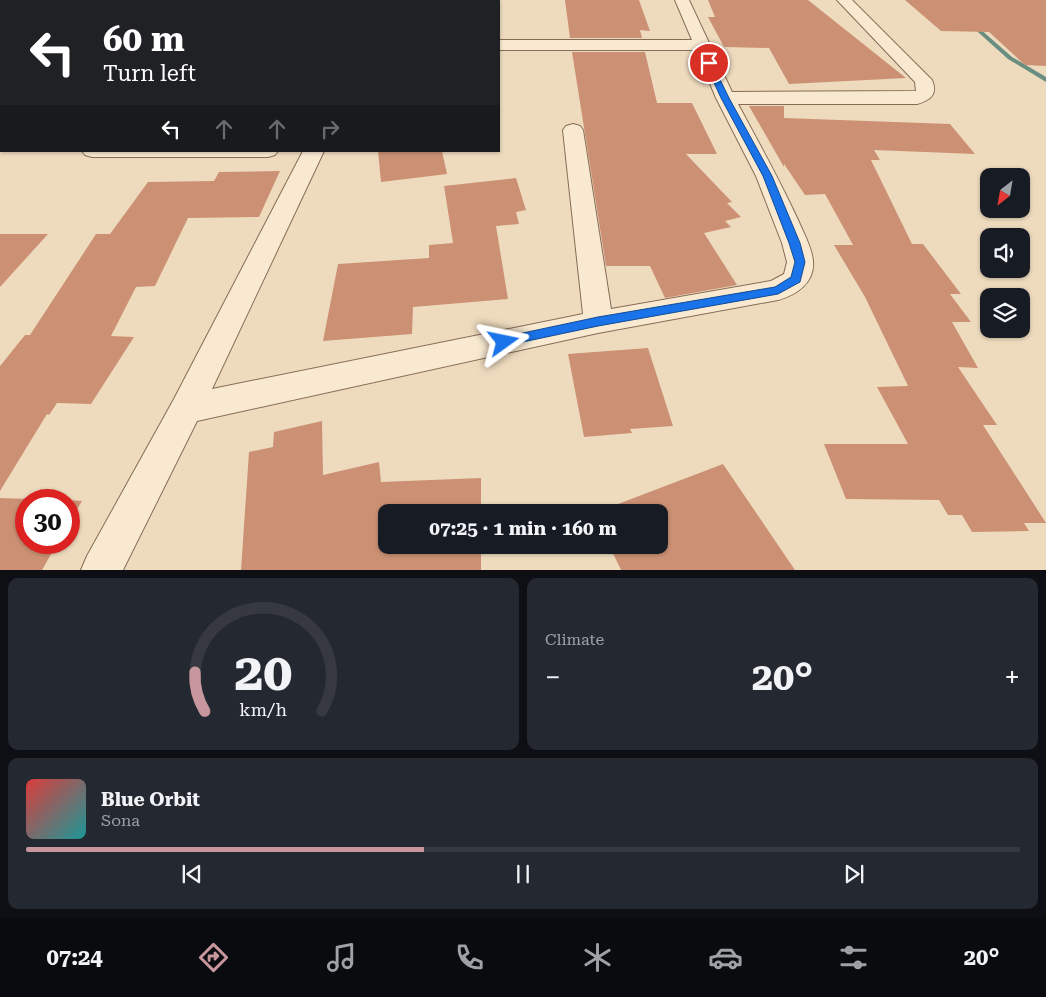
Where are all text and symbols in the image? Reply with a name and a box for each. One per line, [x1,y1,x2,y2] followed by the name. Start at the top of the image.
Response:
[103,19,185,60] text: 60 m
[20,20,85,85] icon: left
[688,42,730,84] pin
[695,49,723,77] icon: arrive
[103,61,196,86] text: Turn left
[157,115,185,143] icon: left
[210,115,238,143] icon: ahead
[263,115,291,143] icon: ahead
[316,115,344,143] icon: right
[980,168,1030,218] north arrow
[980,168,1030,338] map controls
[980,228,1030,278] button: sound
[980,288,1030,338] button: layers
[477,315,529,367] position arrow
[15,489,80,554] speed limit sign: 30
[429,517,617,540] text: 07:25 · 1 min · 160 m
[545,630,604,649] text: Climate
[234,642,293,703] text: 20
[752,655,813,699] text: 20°
[545,661,561,694] text: −
[1004,661,1020,694] text: +
[240,699,288,720] text: km/h
[101,788,200,811] text: Blue Orbit
[101,811,140,830] text: Sona
[178,860,206,888] icon: previous
[509,860,537,888] icon: pause
[840,860,868,888] icon: next
[196,940,231,975] icon: directions
[324,940,359,975] icon: music
[452,940,487,975] icon: phone
[580,940,615,975] icon: climate
[708,940,743,975] icon: car
[836,940,871,975] icon: filters
[47,945,103,970] text: 07:24
[964,945,999,970] text: 20°

